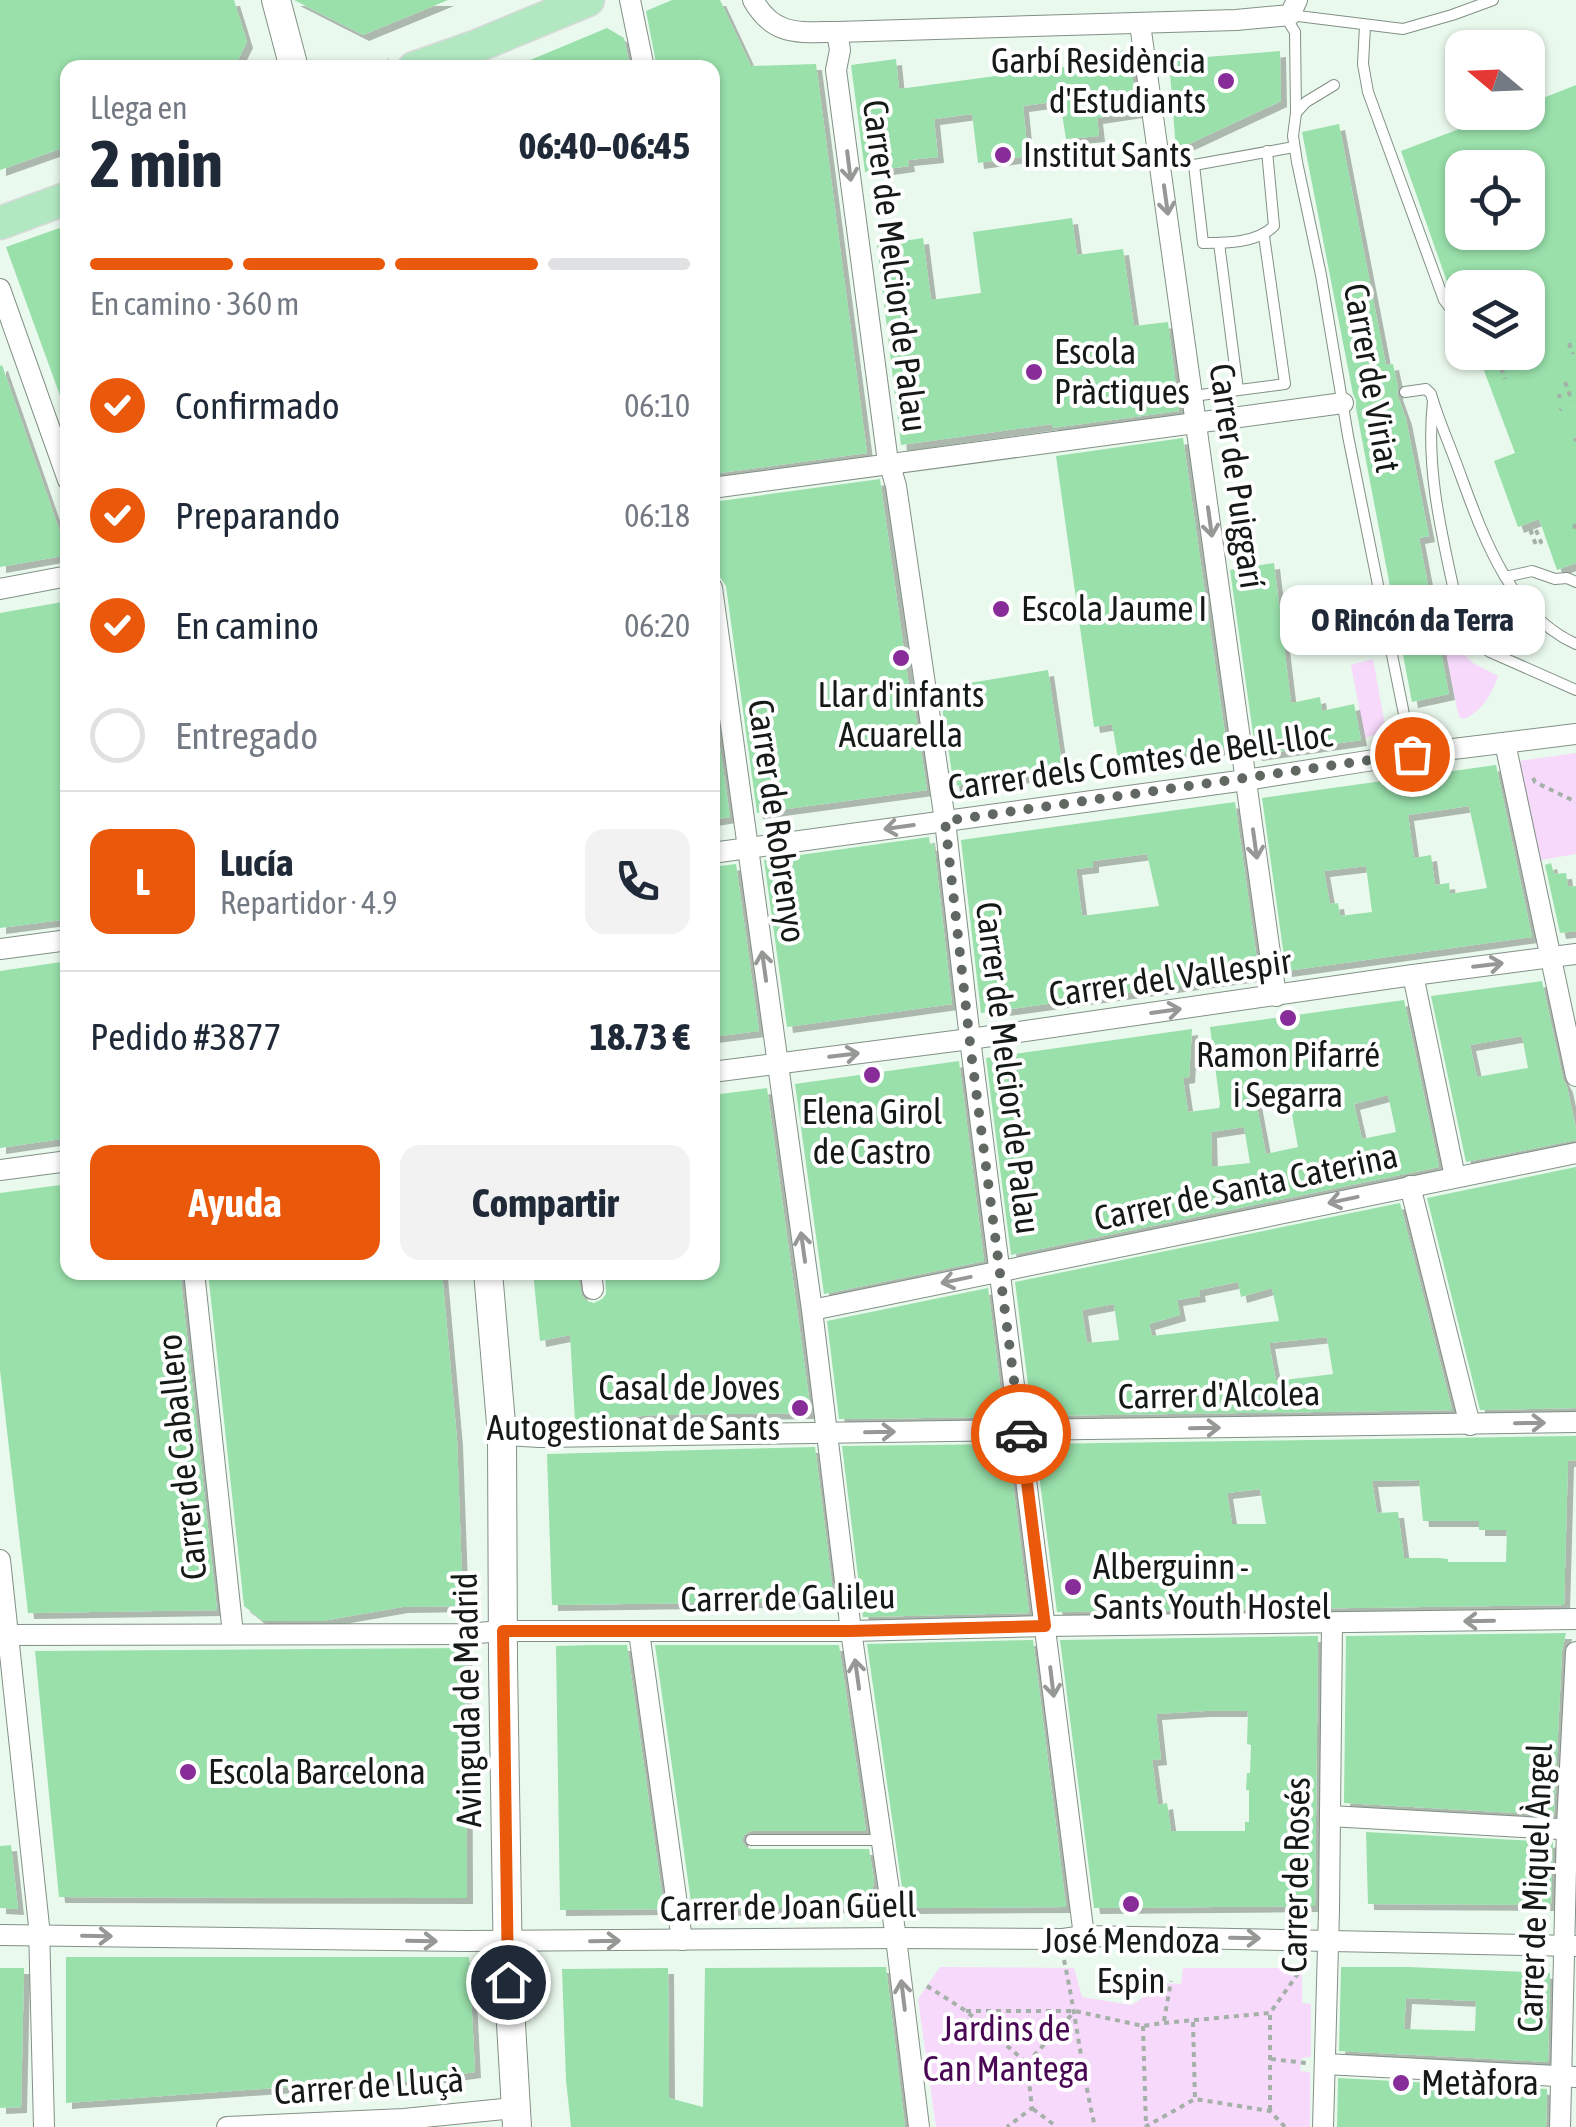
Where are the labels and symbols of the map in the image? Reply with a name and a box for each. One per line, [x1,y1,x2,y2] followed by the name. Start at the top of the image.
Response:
[1445,30,1545,130] north arrow
[991,40,1206,120] place label: Garbí Residència d'Estudiants
[1215,70,1237,92] marker: Garbí Residència d'Estudiants
[856,98,936,434] street label: Carrer de Melcior de Palau
[1023,134,1192,174] place label: Institut Sants
[992,144,1014,166] marker: Institut Sants
[840,150,859,182] one-way arrow
[1157,183,1175,216] one-way arrow
[1337,280,1409,475] street label: Carrer de Viriat
[1054,331,1190,411] place label: Escola Pràctiques
[1023,361,1045,383] marker: Escola Pràctiques
[1202,361,1274,591] street label: Carrer de Puiggarí
[1201,505,1220,538] one-way arrow
[1280,584,1544,654] callout: O Rincón da Terra
[1021,588,1207,628] place label: Escola Jaume I
[990,598,1012,620] marker: Escola Jaume I
[890,647,912,669] marker: Llar d'infants Acuarella
[818,674,984,754] place label: Llar d'infants Acuarella
[741,697,815,945] street label: Carrer de Robrenyo
[1370,712,1455,797] pin
[945,713,1335,807] street label: Carrer dels Comtes de Bell-lloc
[884,819,916,837] one-way arrow
[1246,827,1264,860] one-way arrow
[969,900,1049,1236] street label: Carrer de Melcior de Palau
[1046,940,1294,1014] street label: Carrer del Vallespir
[754,951,773,983] one-way arrow
[1471,955,1503,974] one-way arrow
[1149,1002,1182,1020] one-way arrow
[1277,1007,1299,1029] marker: Ramon Pifarré i Segarra
[1196,1034,1380,1114] place label: Ramon Pifarré i Segarra
[827,1045,860,1064] one-way arrow
[861,1064,883,1086] marker: Elena Girol de Castro
[802,1091,942,1171] place label: Elena Girol de Castro
[1090,1134,1401,1238] street label: Carrer de Santa Caterina
[1328,1191,1360,1210] one-way arrow
[794,1231,812,1264] one-way arrow
[941,1271,973,1290] one-way arrow
[148,1332,214,1582] street label: Carrer de Caballero
[487,1367,780,1447] place label: Casal de Joves Autogestionat de Sants
[1117,1372,1321,1416] street label: Carrer d'Alcolea
[971,1384,1071,1484] courier
[789,1397,811,1419] marker: Casal de Joves Autogestionat de Sants
[1513,1414,1545,1433] one-way arrow
[1188,1418,1220,1438] one-way arrow
[862,1422,895,1442] one-way arrow
[1093,1546,1331,1626] place label: Alberguinn - Sants Youth Hostel
[444,1572,488,1828] street label: Avinguda de Madrid
[680,1575,896,1619] street label: Carrer de Galileu
[1062,1576,1084,1598] marker: Alberguinn - Sants Youth Hostel
[1463,1612,1496,1630] one-way arrow
[847,1658,865,1690] one-way arrow
[1043,1665,1062,1698] one-way arrow
[1509,1743,1559,2033] street label: Carrer de Miquel Àngel
[208,1751,426,1791] place label: Escola Barcelona
[177,1761,199,1783] marker: Escola Barcelona
[1273,1777,1317,1973] street label: Carrer de Rosés
[659,1884,917,1928] street label: Carrer de Joan Güell
[1120,1893,1142,1915] marker: José Mendoza Espin
[1042,1920,1220,2000] place label: José Mendoza Espin
[81,1927,113,1946] one-way arrow
[1228,1929,1260,1948] one-way arrow
[406,1931,438,1950] one-way arrow
[588,1932,621,1950] one-way arrow
[466,1940,551,2025] pin
[893,1980,912,2012] one-way arrow
[923,2008,1089,2088] park label: Jardins de Can Mantega
[273,2058,465,2112] street label: Carrer de Lluçà
[1421,2062,1539,2102] place label: Metàfora
[1390,2072,1412,2094] marker: Metàfora

